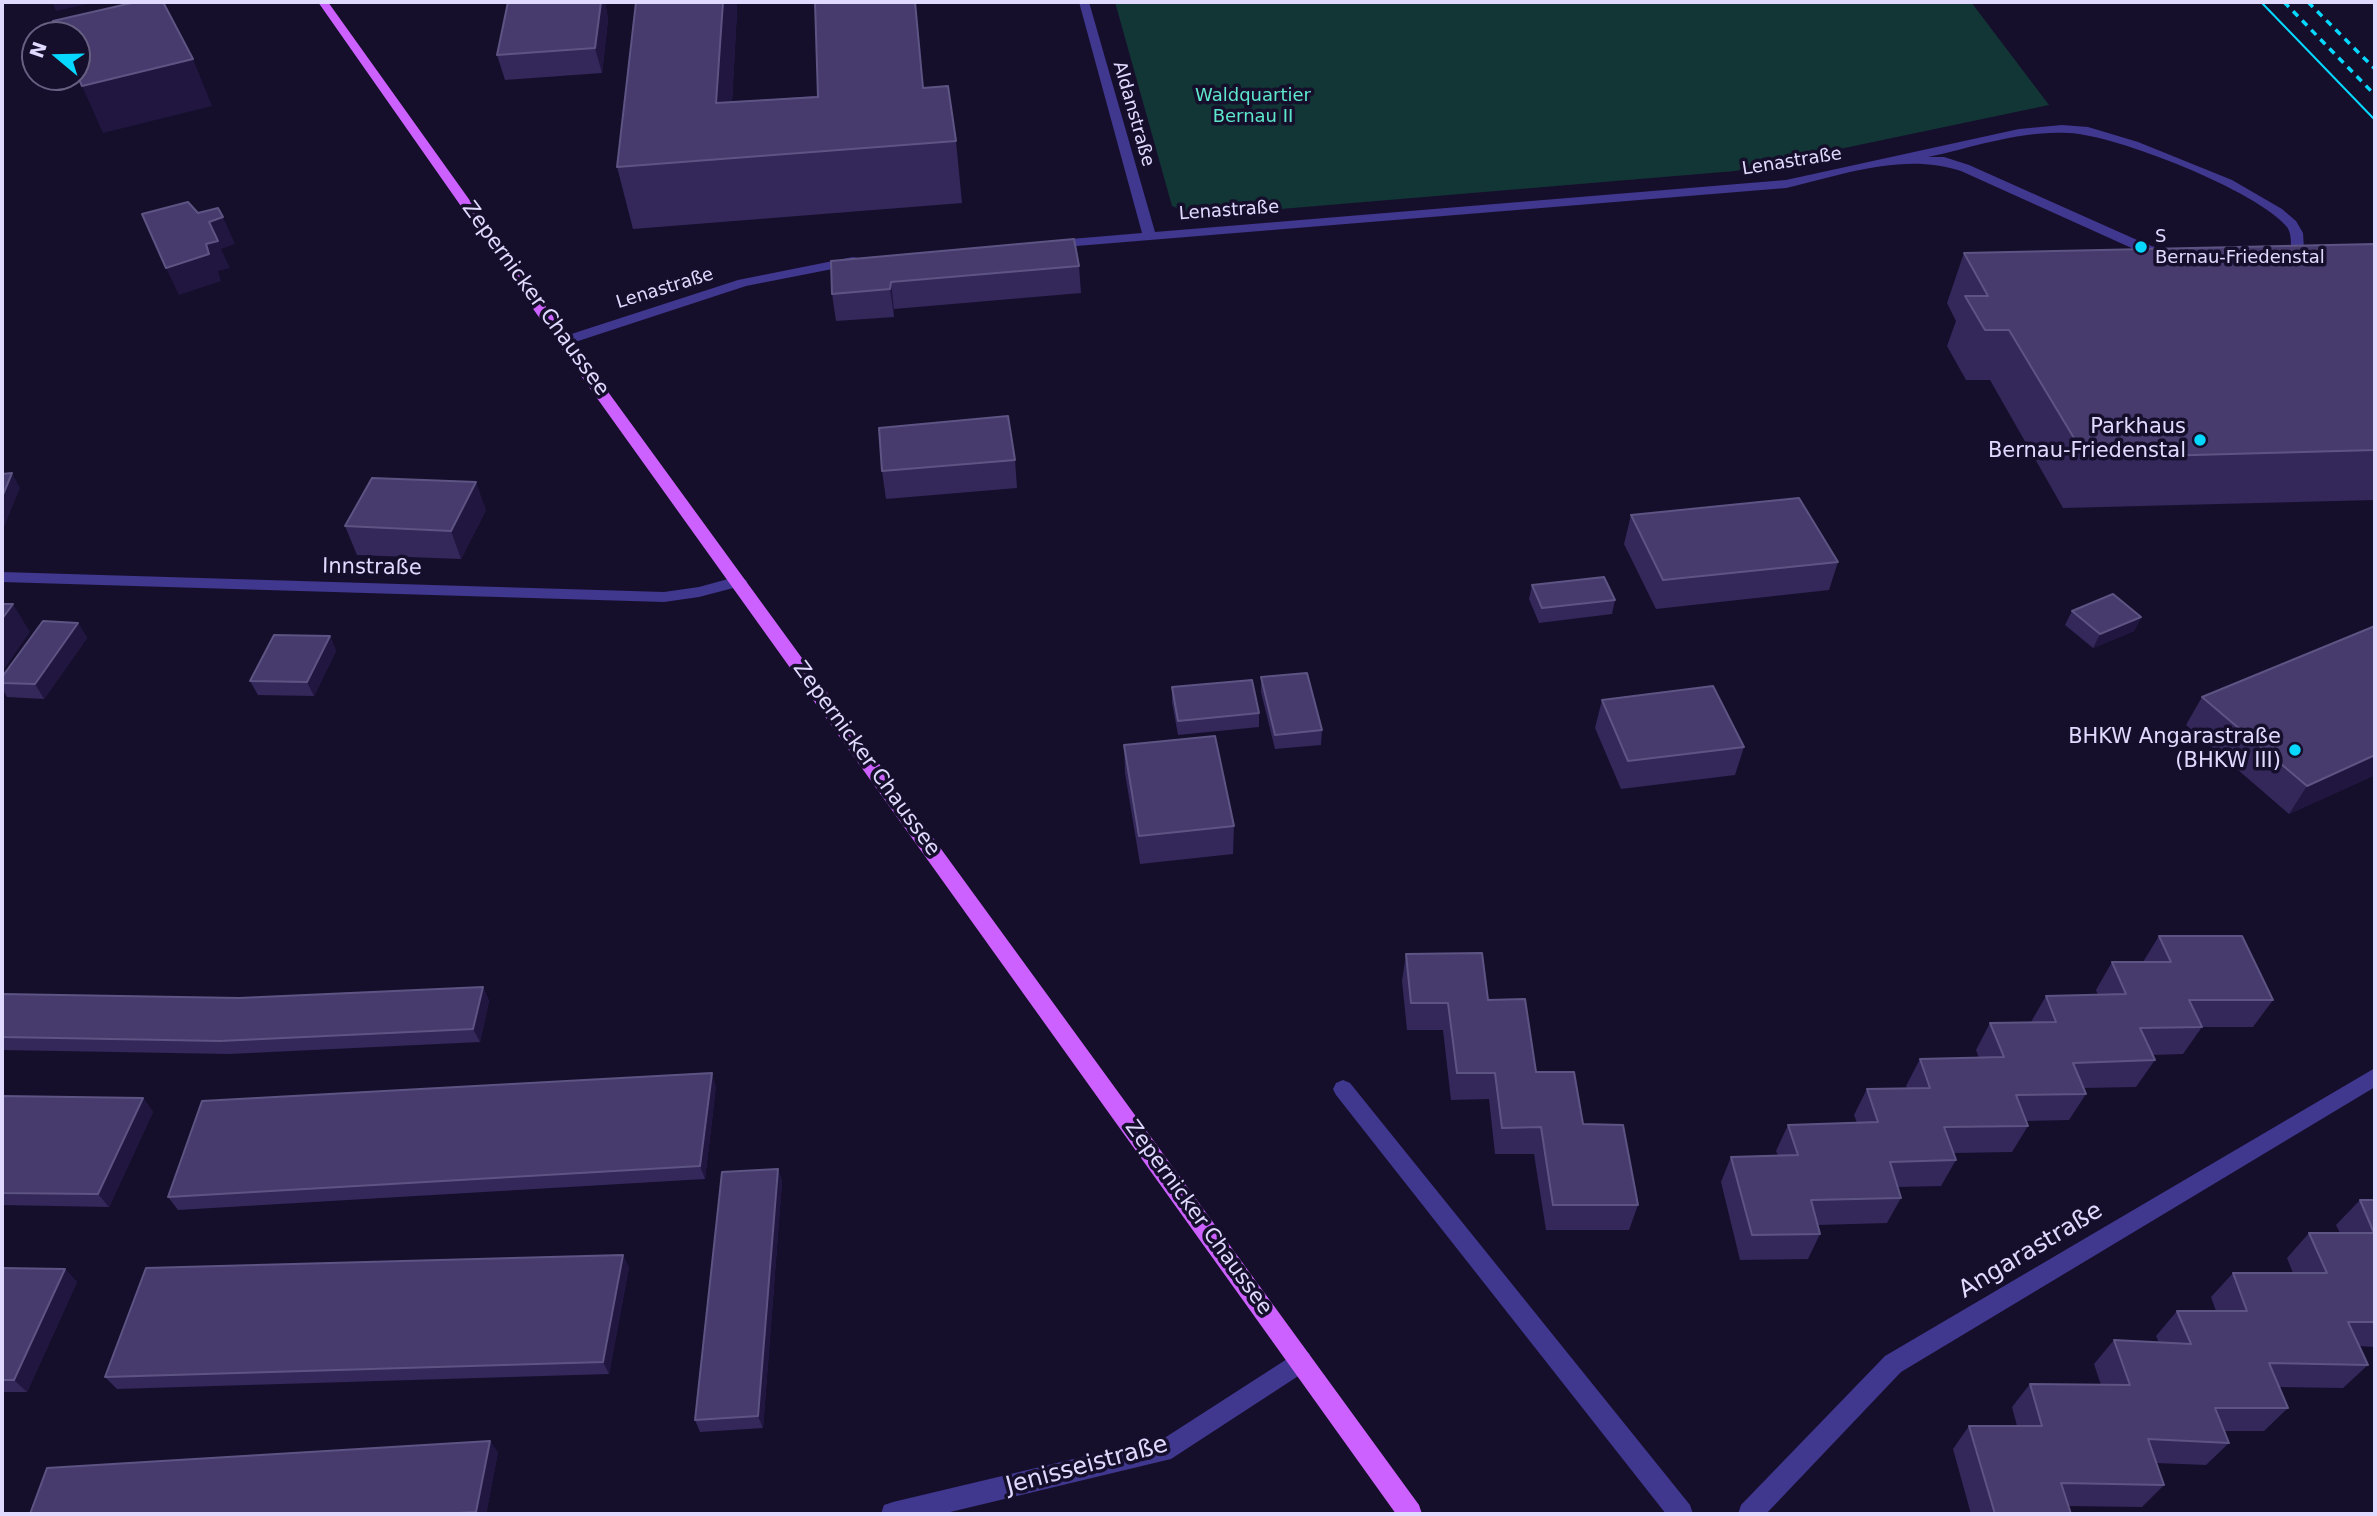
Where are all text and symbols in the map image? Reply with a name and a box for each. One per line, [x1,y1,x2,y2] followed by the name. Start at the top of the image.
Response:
[21,21,91,91] north arrow
[25,39,51,61] text: N
[1108,59,1158,169] street label: Aldanstraße
[1195,85,1311,128] park label: Waldquartier Bernau II
[1741,143,1843,181] street label: Lenastraße
[456,197,614,401] street label: Zepernicker Chaussee
[1178,197,1280,225] street label: Lenastraße
[2155,226,2325,268] place label: S Bernau-Friedenstal
[2133,239,2149,255] marker: S Bernau-Friedenstal
[614,264,716,314] street label: Lenastraße
[1988,415,2186,465] place label: Parkhaus Bernau-Friedenstal
[2192,432,2208,448] marker: Parkhaus Bernau-Friedenstal
[322,555,422,581] street label: Innstraße
[787,657,945,861] street label: Zepernicker Chaussee
[2068,725,2281,775] place label: BHKW Angarastraße (BHKW III)
[2287,742,2303,758] marker: BHKW Angarastraße (BHKW III)
[1119,1116,1277,1320] street label: Zepernicker Chaussee
[1954,1197,2108,1305] street label: Angarastraße
[1003,1431,1171,1501] street label: Jenisseistraße

